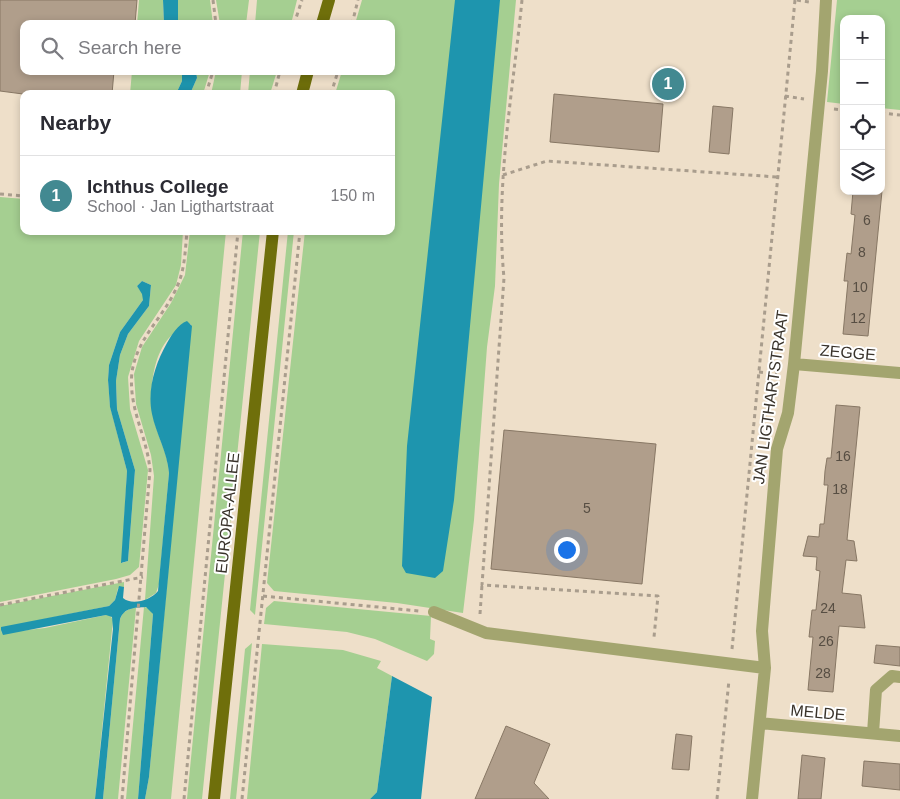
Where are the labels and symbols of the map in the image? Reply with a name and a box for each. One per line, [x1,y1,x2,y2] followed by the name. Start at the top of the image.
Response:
[652,65,684,103] pin: 1
[863,212,871,228] house number: 6
[858,244,866,260] house number: 8
[852,279,868,295] house number: 10
[750,309,791,485] street label: JAN LIGTHARTSTRAAT
[850,310,866,326] house number: 12
[819,342,877,363] street label: ZEGGE
[835,448,851,464] house number: 16
[213,452,242,574] street label: EUROPA-ALLEE
[832,481,848,497] house number: 18
[583,500,591,516] house number: 5
[554,537,580,563] your location
[820,600,836,616] house number: 24
[818,633,834,649] house number: 26
[815,665,831,681] house number: 28
[790,702,846,723] street label: MELDE

